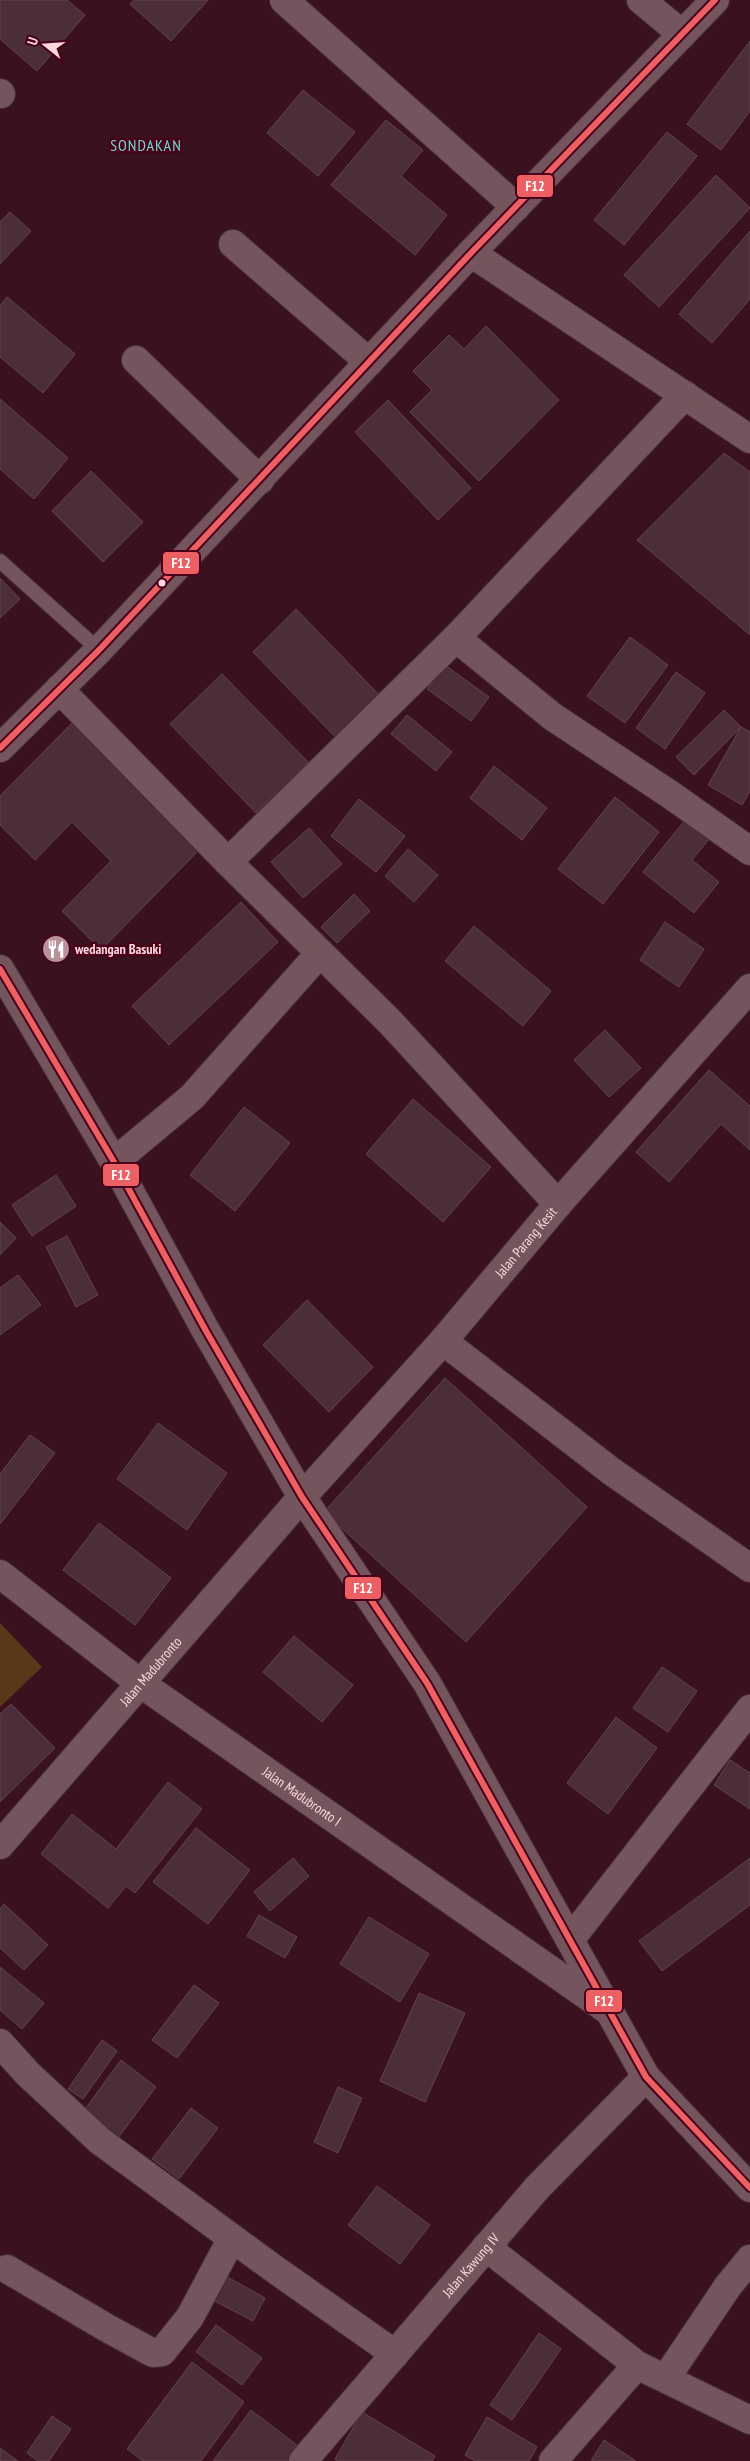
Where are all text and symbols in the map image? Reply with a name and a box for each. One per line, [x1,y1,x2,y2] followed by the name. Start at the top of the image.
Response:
[20,20,70,70] north arrow
[23,35,42,47] text: U
[110,135,182,155] district label: SONDAKAN
[516,174,554,198] line badge: F12
[525,177,545,195] text: F12
[162,551,200,575] line badge: F12
[171,554,191,572] text: F12
[157,578,167,588] unlabelled marker
[41,934,71,964] restaurant icon: wedangan Basuki
[74,940,161,958] place label: wedangan Basuki
[102,1163,140,1187] line badge: F12
[111,1166,131,1184] text: F12
[490,1203,561,1282] street label: Jalan Parang Kesit
[344,1576,382,1600] line badge: F12
[353,1579,373,1597] text: F12
[115,1633,186,1710] street label: Jalan Madubronto
[258,1762,345,1830] street label: Jalan Madubronto I
[585,1989,623,2013] line badge: F12
[594,1992,614,2010] text: F12
[438,2229,504,2302] street label: Jalan Kawung IV

